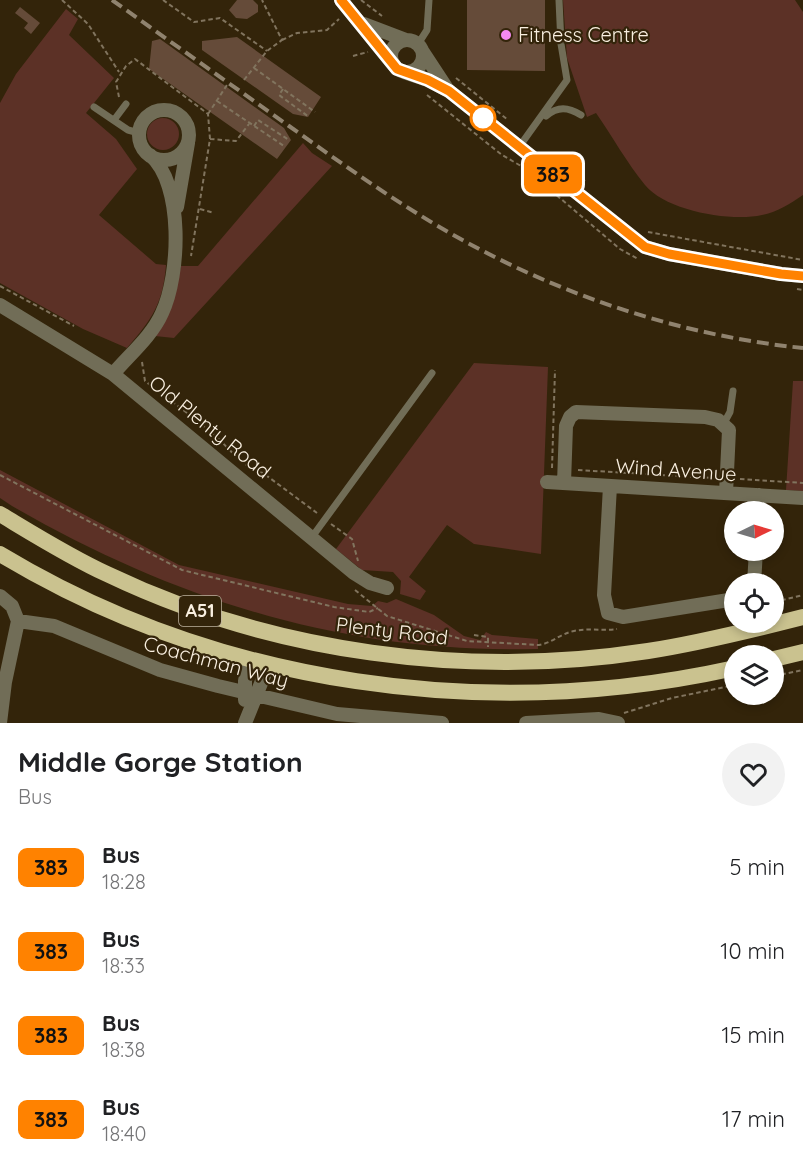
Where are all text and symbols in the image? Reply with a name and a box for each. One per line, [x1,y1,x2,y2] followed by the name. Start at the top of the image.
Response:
[518,22,649,47] place label: Fitness Centre
[499,28,513,42] marker: Fitness Centre
[470,105,496,131] unlabelled marker
[518,154,588,194] line badge: 383
[536,161,570,187] text: 383
[144,370,276,483] street label: Old Plenty Road
[615,453,737,486] street label: Wind Avenue
[724,501,784,561] north arrow
[724,501,784,705] map controls
[724,573,784,633] button: locate
[179,596,221,626] road number: A51
[335,611,449,650] street label: Plenty Road
[141,630,291,693] street label: Coachman Way
[724,645,784,705] button: layers
[722,743,785,806] button: heart
[18,744,303,779] text: Middle Gorge Station
[18,784,52,809] text: Bus
[102,841,140,869] text: Bus
[730,853,785,881] text: 5 min
[34,854,68,880] text: 383
[102,869,146,894] text: 18:28
[102,925,140,953] text: Bus
[720,937,785,965] text: 10 min
[34,938,68,964] text: 383
[102,953,145,978] text: 18:33
[102,1009,140,1037] text: Bus
[721,1021,785,1049] text: 15 min
[34,1022,68,1048] text: 383
[102,1037,145,1062] text: 18:38
[102,1093,140,1121] text: Bus
[722,1105,785,1133] text: 17 min
[34,1106,68,1132] text: 383
[102,1121,146,1146] text: 18:40

